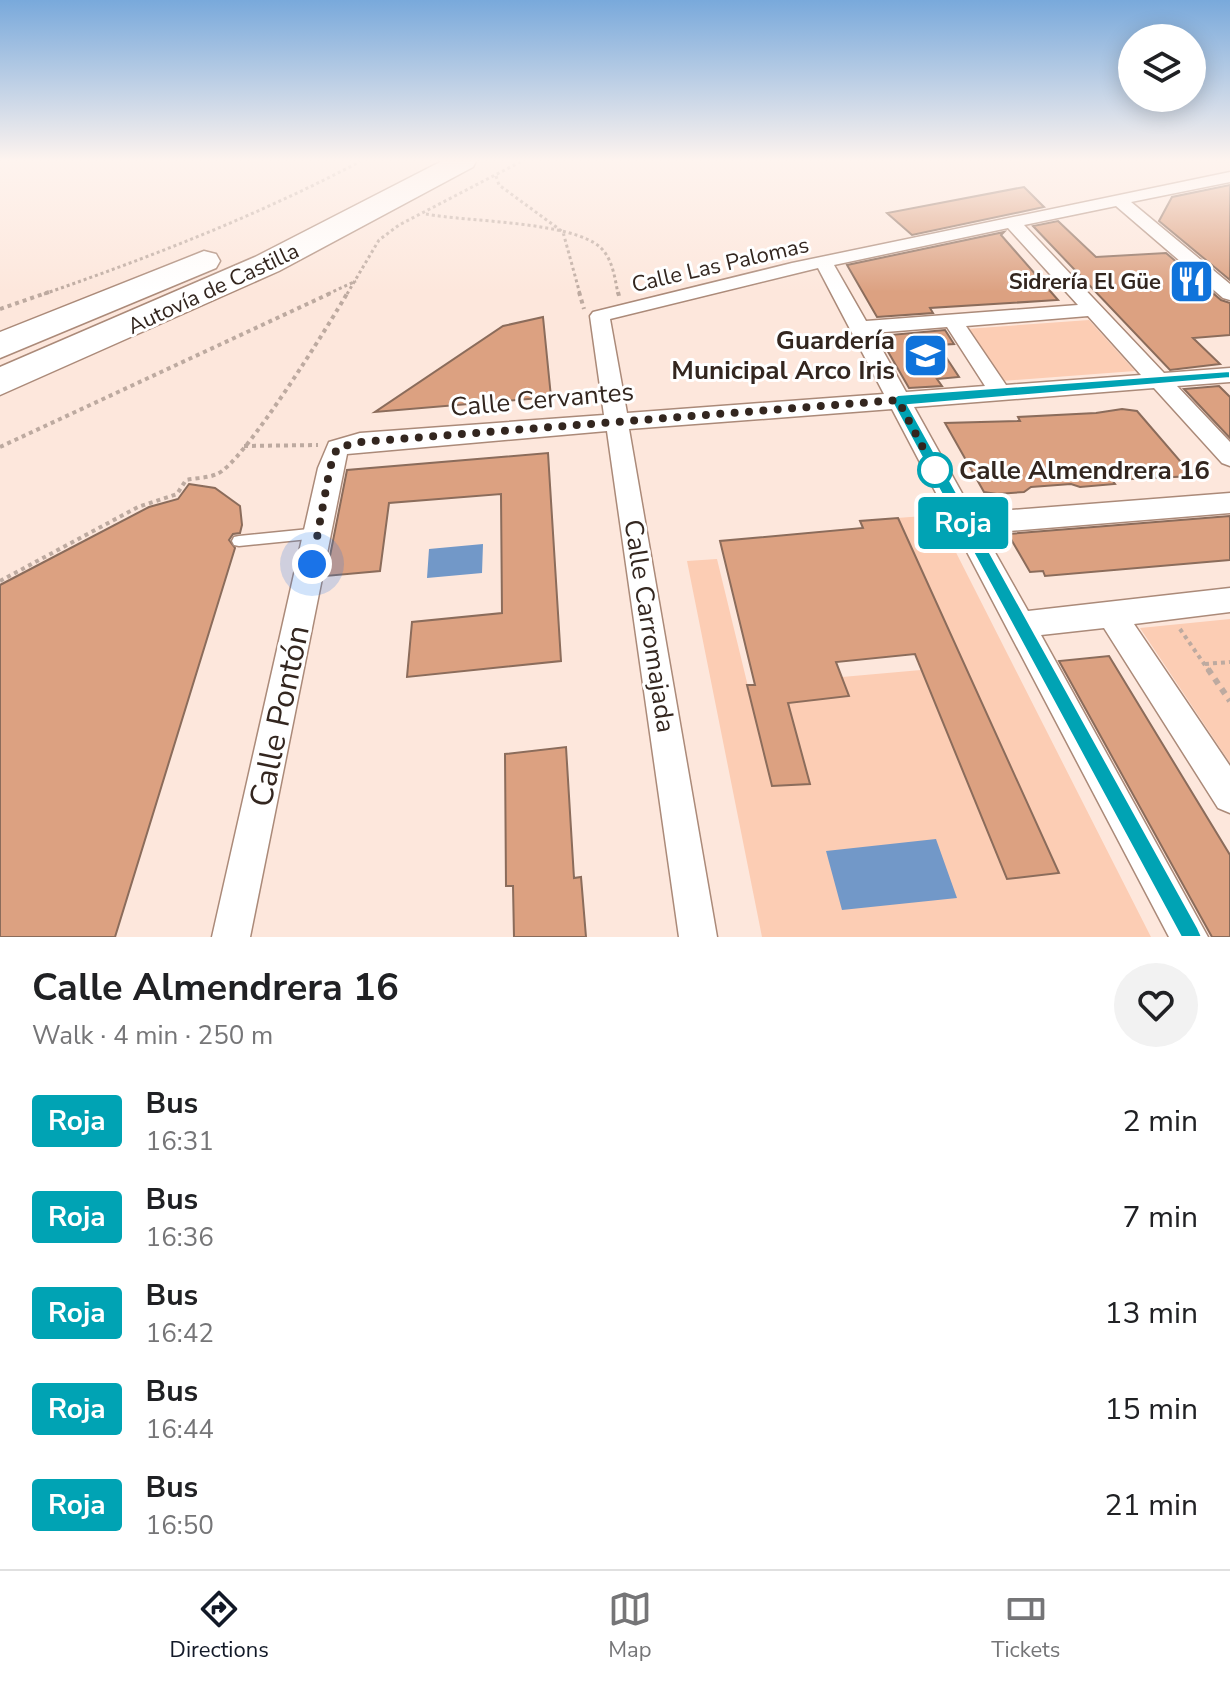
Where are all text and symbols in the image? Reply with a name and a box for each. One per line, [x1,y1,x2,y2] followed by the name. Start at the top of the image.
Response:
[1118,24,1206,112] map controls
[1118,24,1206,112] button: layers
[629,230,812,300] street label: Calle Las Palomas
[123,236,304,342] street label: Autovía de Castilla
[1168,257,1216,305] restaurant icon: Sidrería El Güe
[1009,267,1161,297] place label: Sidrería El Güe
[671,323,895,388] place label: Guardería Municipal Arco Iris
[902,331,950,379] school or university icon: Guardería Municipal Arco Iris
[449,374,635,425] street label: Calle Cervantes
[918,453,952,487] marker: Calle Almendrera 16
[959,453,1210,488] place label: Calle Almendrera 16
[907,497,1019,549] line badge: Roja
[934,504,992,542] text: Roja
[615,517,684,735] street label: Calle Carromajada
[292,544,332,584] your location
[239,621,320,811] street label: Calle Pontón
[32,962,399,1013] text: Calle Almendrera 16
[1114,963,1198,1047] button: heart
[32,1018,273,1053] text: Walk · 4 min · 250 m
[146,1083,198,1124] text: Bus
[1123,1101,1198,1142] text: 2 min
[48,1102,106,1140] text: Roja
[146,1124,214,1159] text: 16:31
[146,1179,198,1220] text: Bus
[1123,1197,1198,1238] text: 7 min
[48,1198,106,1236] text: Roja
[146,1220,214,1255] text: 16:36
[146,1275,198,1316] text: Bus
[1105,1293,1198,1334] text: 13 min
[48,1294,106,1332] text: Roja
[146,1316,214,1351] text: 16:42
[146,1371,198,1412] text: Bus
[1105,1389,1198,1430] text: 15 min
[48,1390,106,1428] text: Roja
[146,1412,214,1447] text: 16:44
[146,1467,198,1508] text: Bus
[1105,1485,1198,1526] text: 21 min
[48,1486,106,1524] text: Roja
[146,1508,214,1543] text: 16:50
[170,1587,269,1665] tab: Directions
[608,1587,652,1665] tab: Map
[991,1587,1060,1665] tab: Tickets

